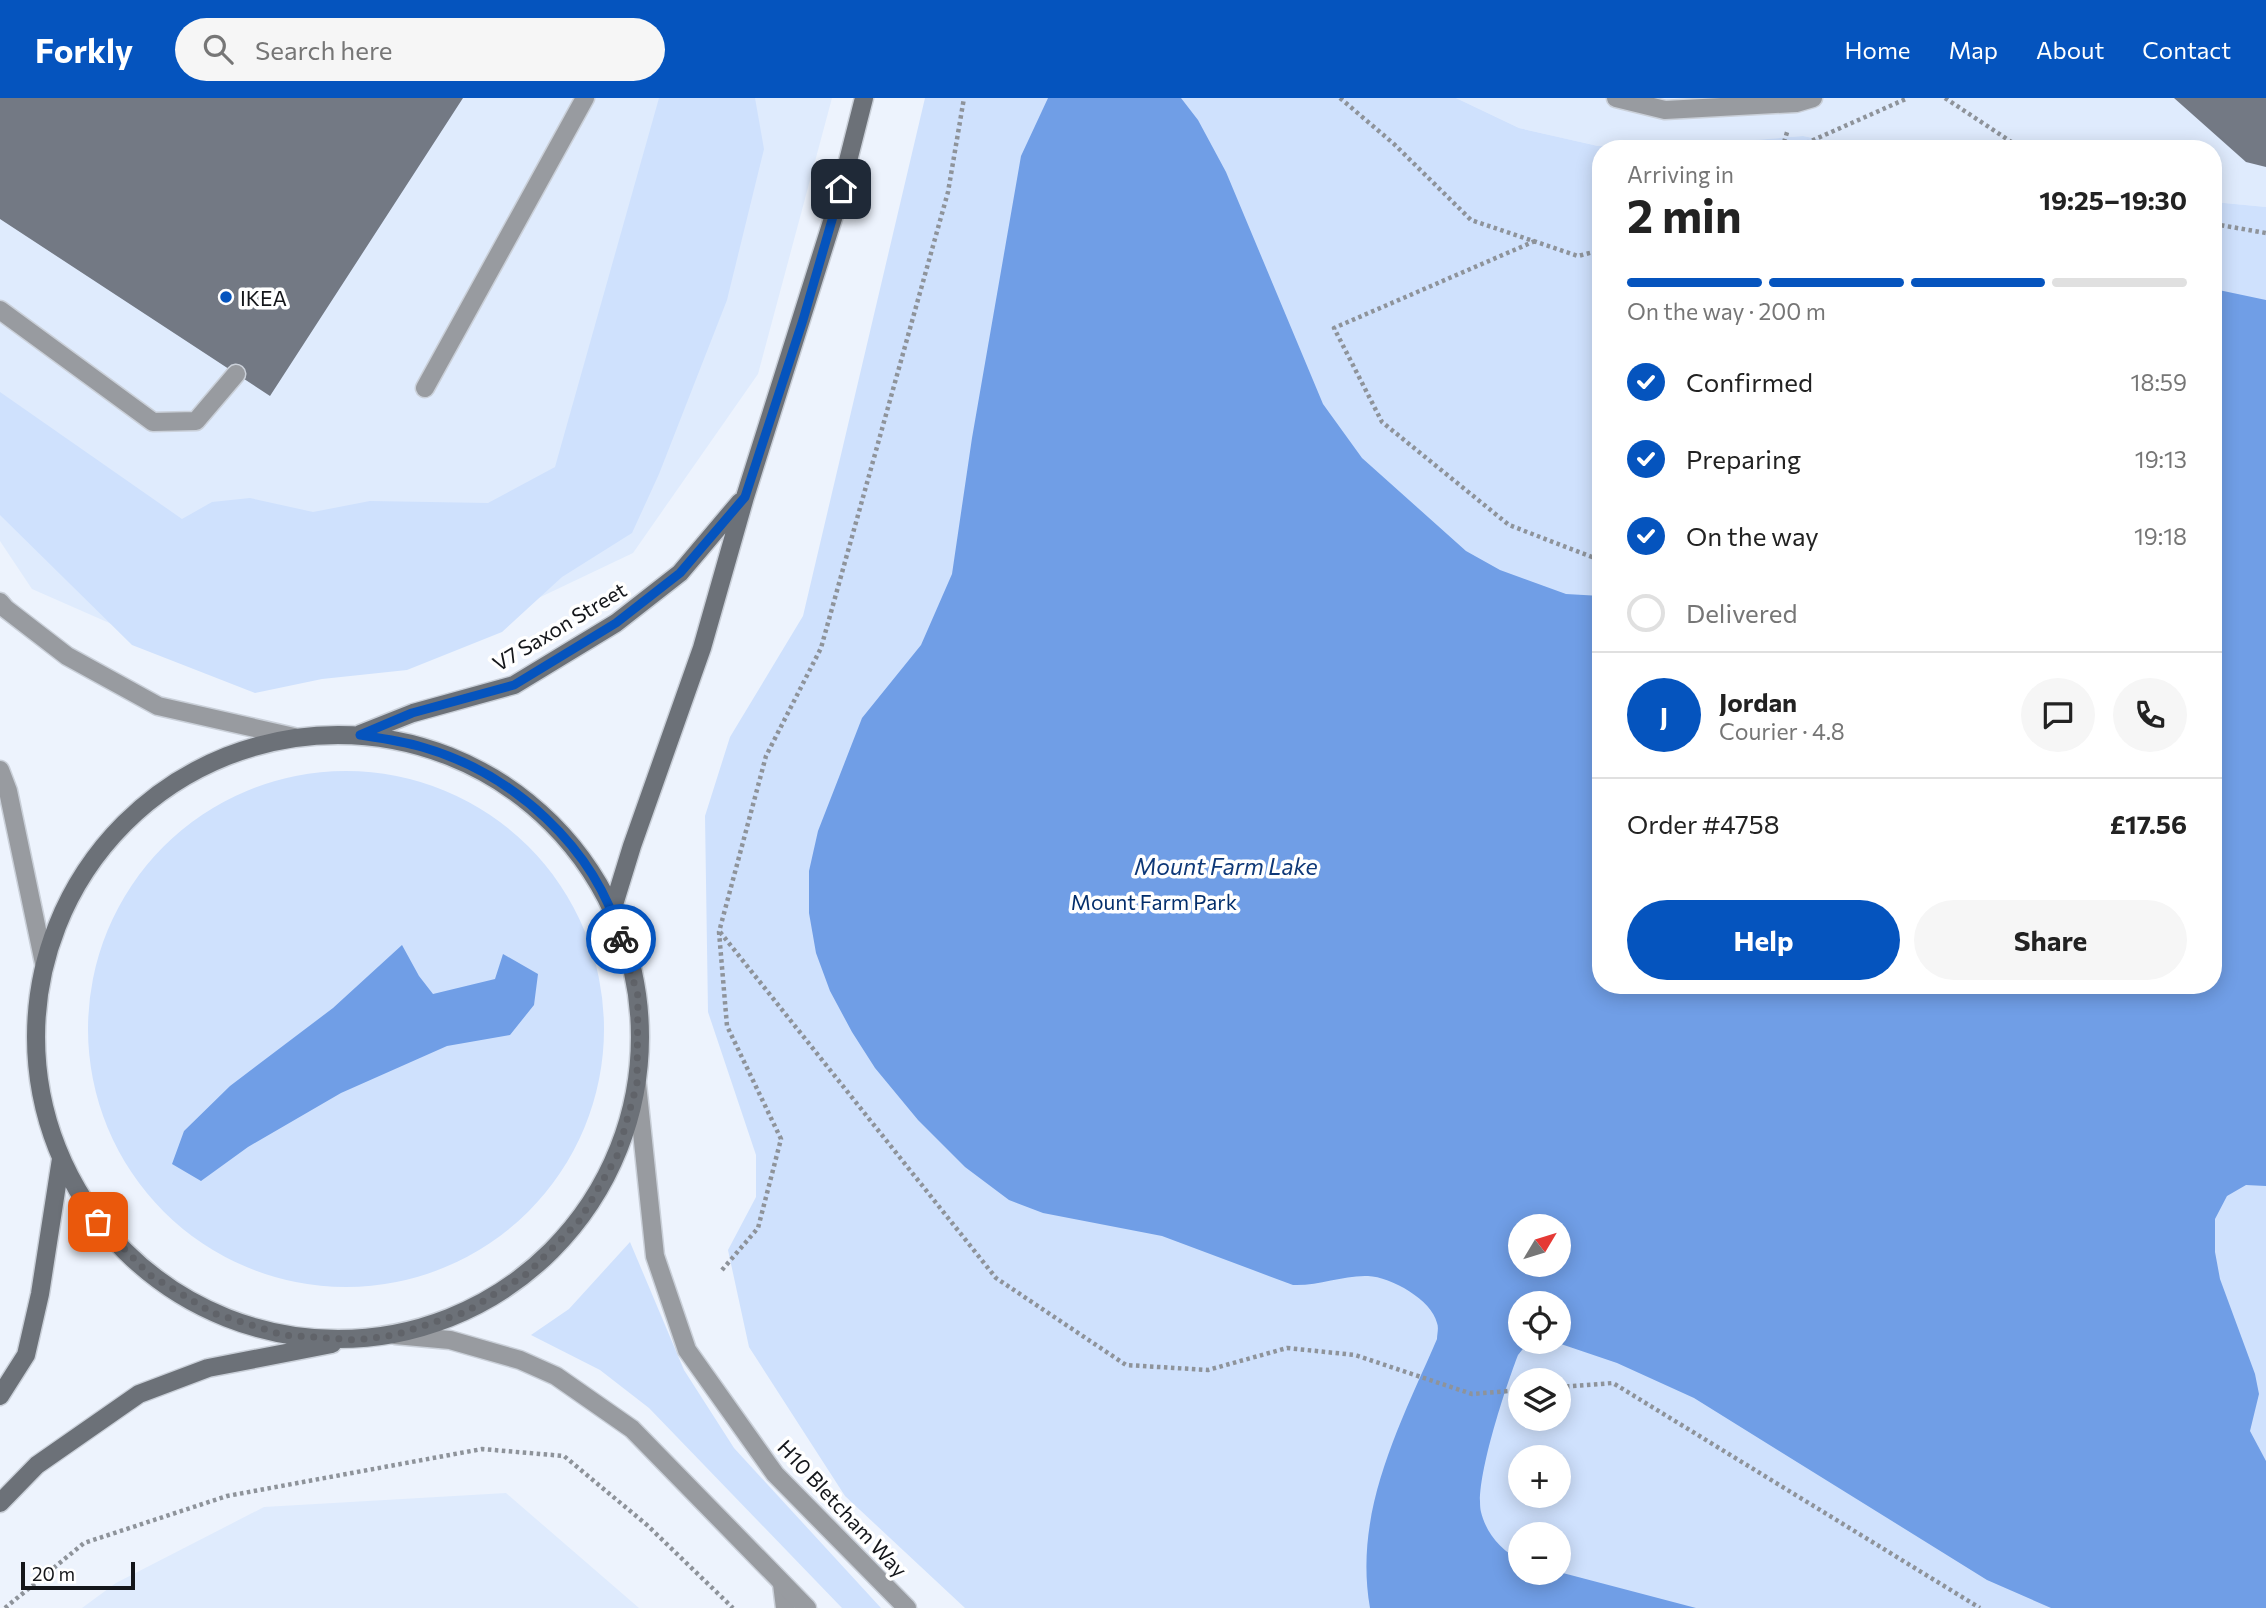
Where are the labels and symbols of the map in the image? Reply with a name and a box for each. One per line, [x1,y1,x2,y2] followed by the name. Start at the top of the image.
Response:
[811,159,871,219] pin
[240,285,287,310] place label: IKEA
[218,289,234,305] marker: IKEA
[488,576,630,676] street label: V7 Saxon Street
[1134,852,1318,880] water label: Mount Farm Lake
[1071,889,1237,914] park label: Mount Farm Park
[586,904,656,974] courier
[68,1192,128,1252] pin
[1508,1214,1572,1278] north arrow
[773,1434,913,1582] street label: H10 Bletcham Way
[21,1559,135,1591] scale bar

